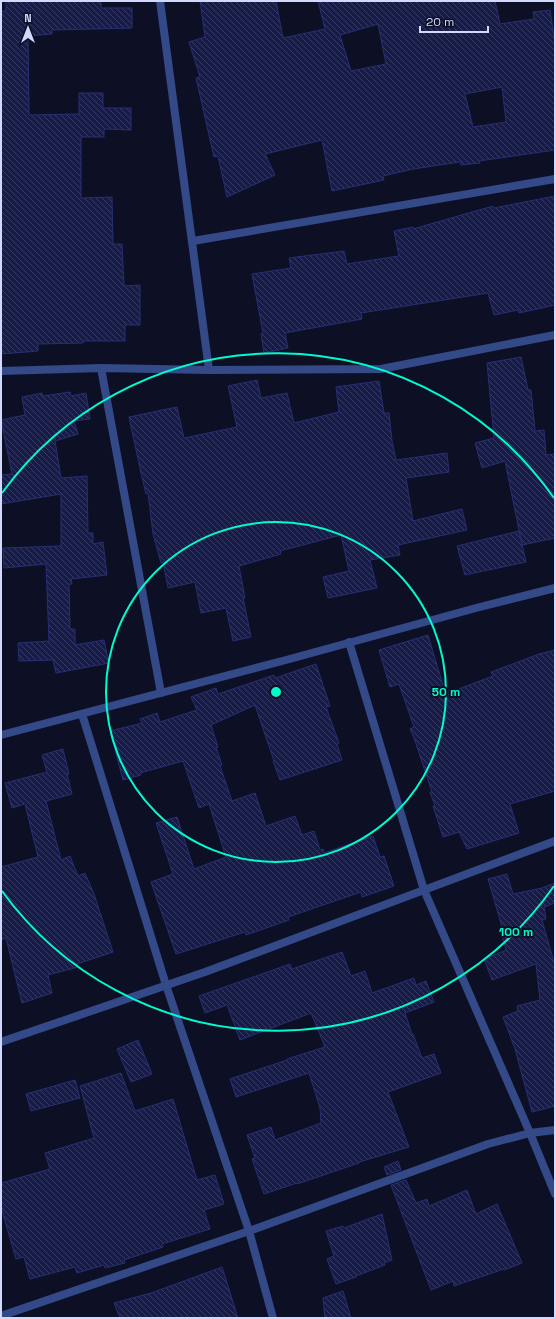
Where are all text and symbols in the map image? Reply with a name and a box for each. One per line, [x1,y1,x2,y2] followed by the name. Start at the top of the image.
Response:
[8,8,48,48] north arrow
[420,8,488,34] scale bar
[24,11,32,25] text: N
[426,14,454,30] text: 20 m
[432,684,460,700] text: 50 m
[269,685,283,699] centre of rings
[499,924,533,940] text: 100 m

